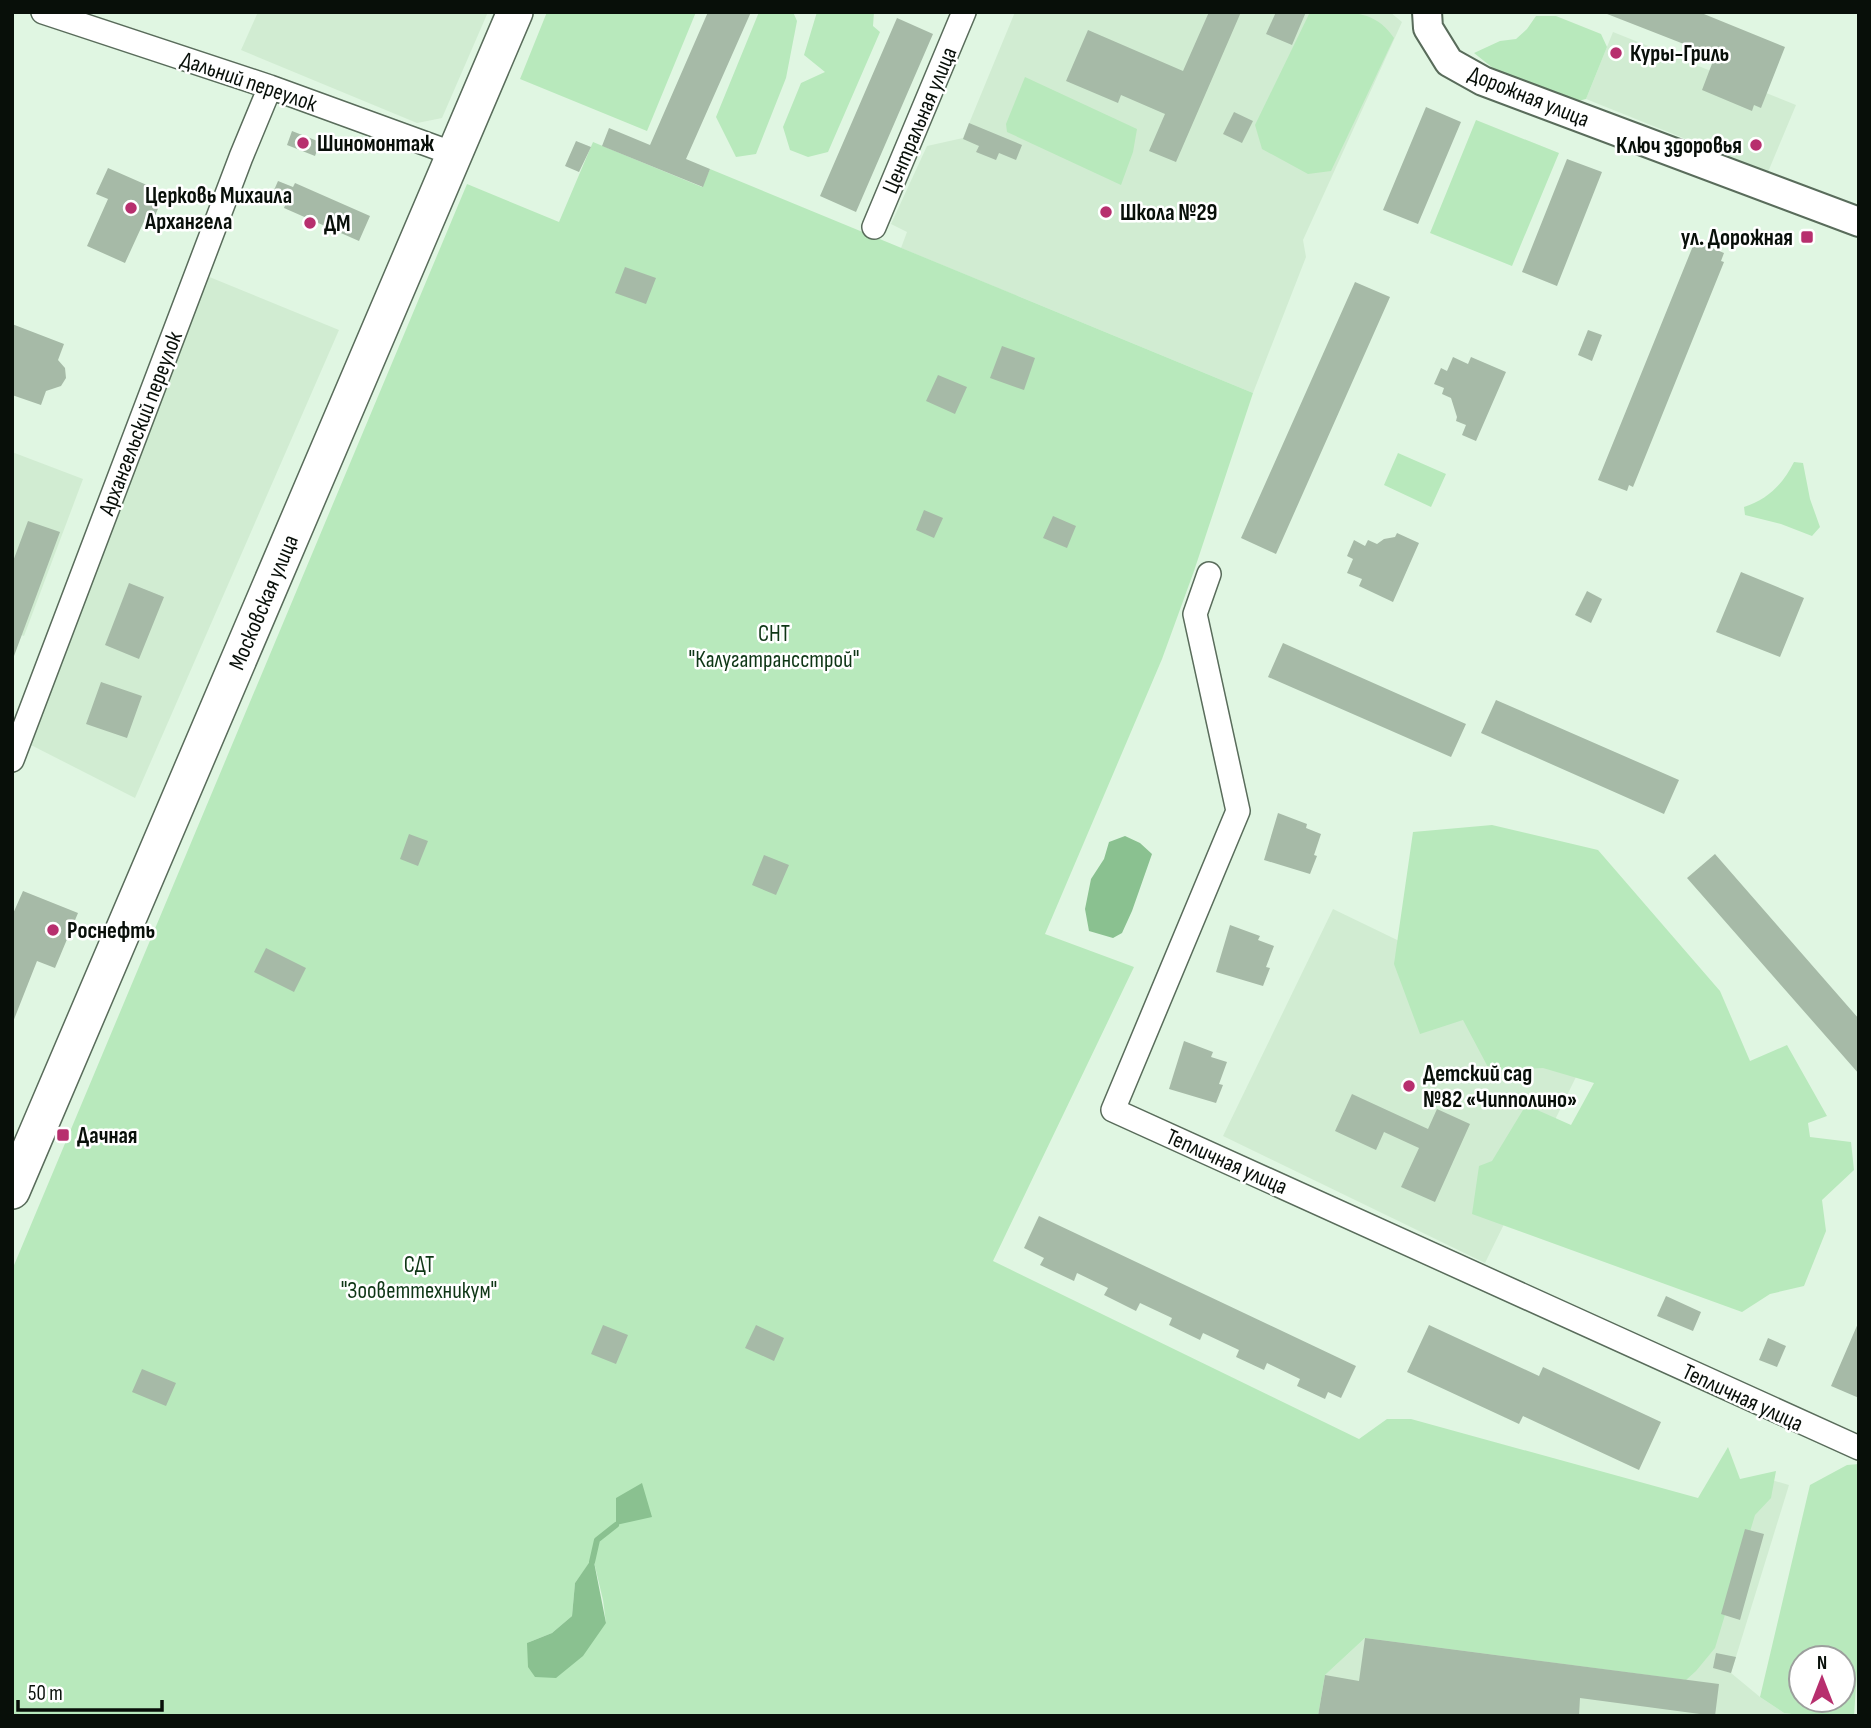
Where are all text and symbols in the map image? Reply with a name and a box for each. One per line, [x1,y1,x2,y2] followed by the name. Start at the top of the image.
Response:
[1630,40,1729,68] place label: Куры-Гриль
[876,43,963,198] street label: Центральная улица
[1608,45,1624,61] marker: Куры-Гриль
[177,46,321,118] street label: Дальний переулок
[1464,60,1593,134] street label: Дорожная улица
[317,130,434,158] place label: Шиномонтаж
[1616,132,1742,160] place label: Ключ здоровья
[295,135,311,151] marker: Шиномонтаж
[1748,137,1764,153] marker: Ключ здоровья
[144,182,292,236] place label: Церковь Михаила Архангела
[1120,199,1217,227] place label: Школа №29
[123,200,139,216] marker: Церковь Михаила Архангела
[1098,204,1114,220] marker: Школа №29
[324,210,351,238] place label: ДМ
[302,215,318,231] marker: ДМ
[1681,224,1793,252] place label: ул. Дорожная
[1799,229,1815,245] marker: ул. Дорожная
[93,327,189,520] street label: Архангельский переулок
[223,531,305,674] street label: Московская улица
[689,620,859,674] park label: СНТ "Калугатрансстрой"
[67,917,155,945] place label: Роснефть
[45,922,61,938] marker: Роснефть
[1423,1060,1577,1114] place label: Детский сад №82 «Чипполино»
[1401,1078,1417,1094] marker: Детский сад №82 «Чипполино»
[77,1122,138,1150] place label: Дачная
[1162,1123,1292,1201] street label: Тепличная улица
[55,1127,71,1143] marker: Дачная
[341,1251,497,1305] park label: СДТ "Зооветтехникум"
[1678,1358,1807,1438] street label: Тепличная улица
[1787,1644,1857,1714] north arrow
[1817,1652,1827,1675] text: N
[18,1668,161,1712] scale bar
[28,1681,63,1706] text: 50 m

